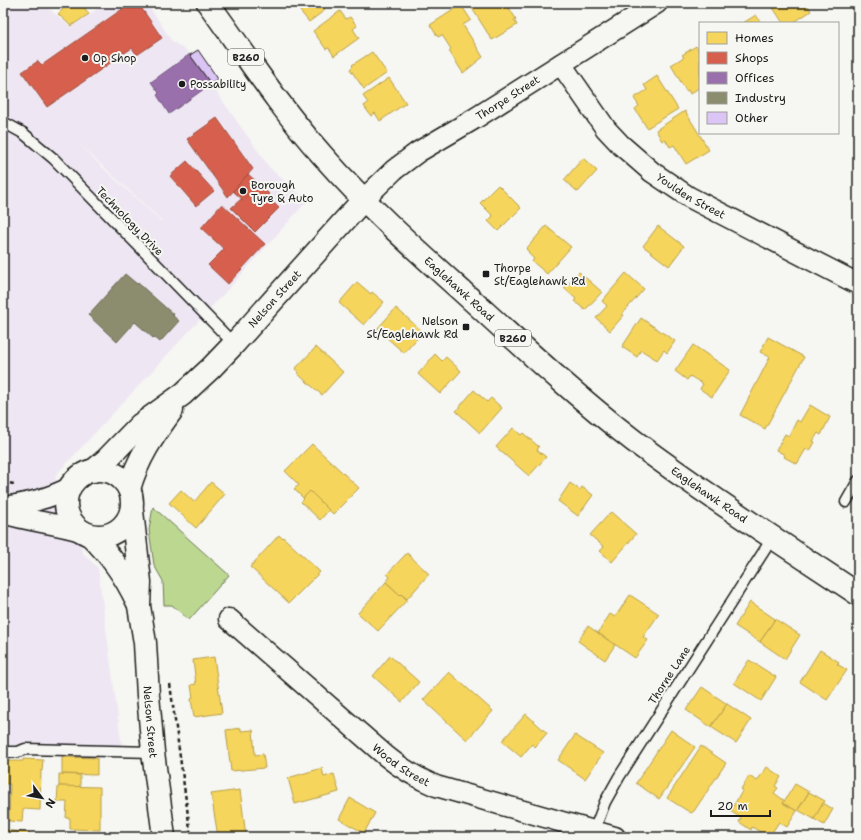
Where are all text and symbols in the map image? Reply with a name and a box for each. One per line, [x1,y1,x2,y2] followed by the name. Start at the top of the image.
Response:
[699,22,839,134] legend
[735,30,774,46] text: Homes
[228,49,264,65] road number: B260
[735,50,769,66] text: Shops
[93,51,137,66] place label: Op Shop
[80,53,90,63] marker: Op Shop
[735,70,775,86] text: Offices
[473,72,543,124] street label: Thorpe Street
[190,77,246,92] place label: Possability
[177,79,187,89] marker: Possability
[735,90,786,106] text: Industry
[735,110,769,126] text: Other
[653,170,728,223] street label: Youlden Street
[251,178,314,206] place label: Borough Tyre & Auto
[93,184,166,259] street label: Technology Drive
[238,186,248,196] marker: Borough Tyre & Auto
[421,253,497,325] street label: Eaglehawk Road
[494,261,586,289] place label: Thorpe St/Eaglehawk Rd
[245,267,305,331] street label: Nelson Street
[481,269,491,279] marker: Thorpe St/Eaglehawk Rd
[366,314,458,342] place label: Nelson St/Eaglehawk Rd
[461,322,471,332] marker: Nelson St/Eaglehawk Rd
[495,330,531,346] road number: B260
[668,463,750,527] street label: Eaglehawk Road
[645,643,694,707] street label: Thorne Lane
[139,685,161,759] street label: Nelson Street
[369,740,432,790] street label: Wood Street
[22,778,62,818] north arrow
[711,792,770,818] scale bar
[41,795,59,811] text: N
[717,798,748,814] text: 20 m

